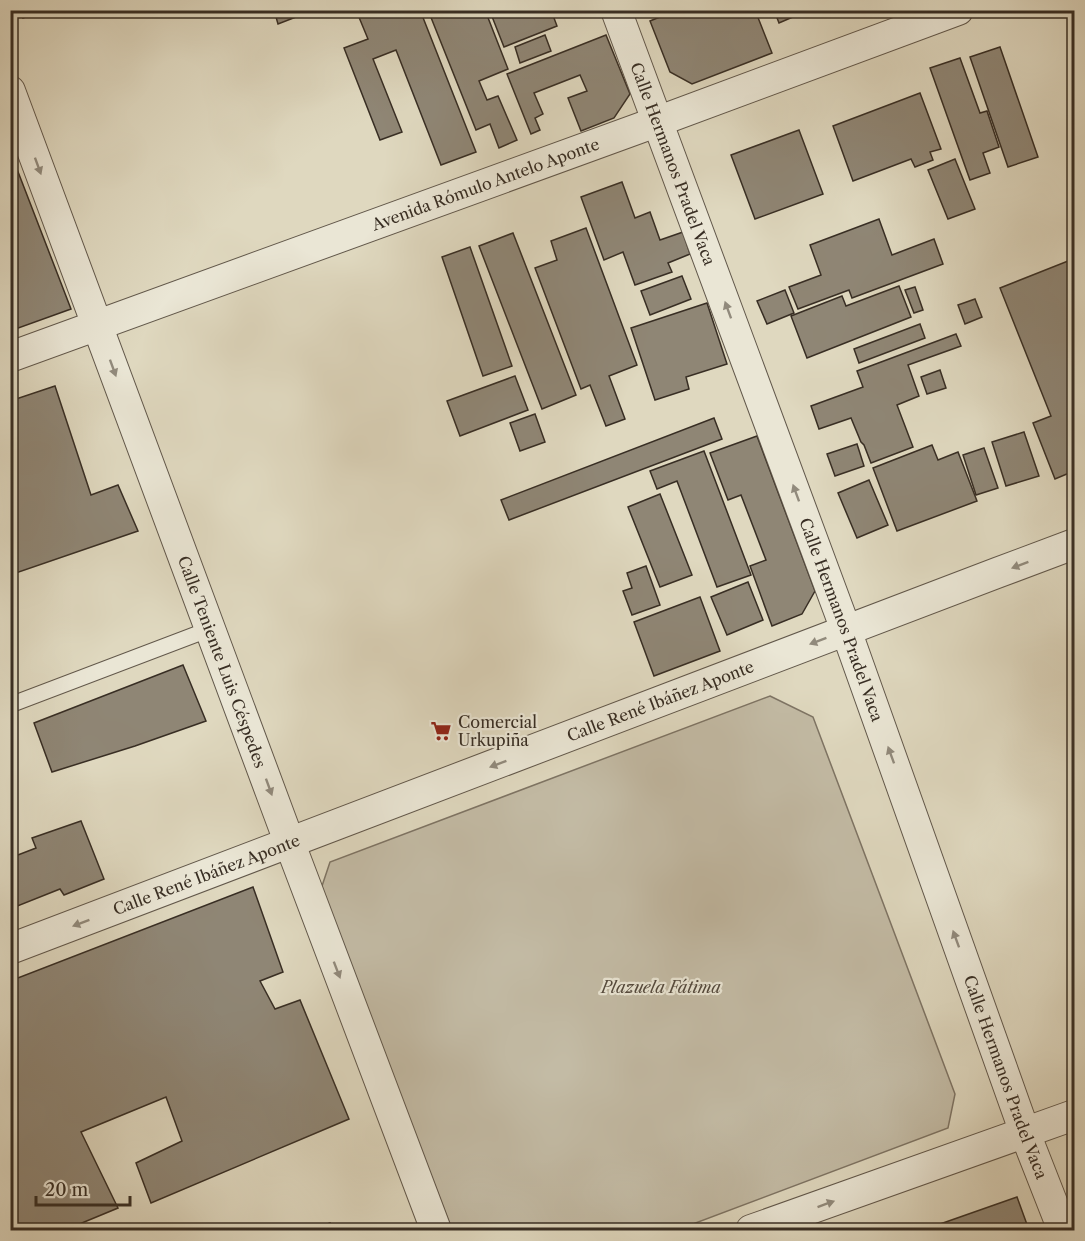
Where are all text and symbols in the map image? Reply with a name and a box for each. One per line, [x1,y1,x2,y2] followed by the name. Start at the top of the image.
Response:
[626,59,720,269] street label: Calle Hermanos Pradel Vaca
[368,134,602,235] street label: Avenida Rómulo Antelo Aponte
[33,157,43,175] one-way arrow
[723,301,733,319] one-way arrow
[109,359,118,377] one-way arrow
[790,484,800,502] one-way arrow
[795,515,888,725] street label: Calle Hermanos Pradel Vaca
[174,553,271,771] street label: Calle Teniente Luis Céspedes
[1011,560,1029,570] one-way arrow
[808,636,826,646] one-way arrow
[564,656,757,746] street label: Calle René Ibáñez Aponte
[458,712,537,750] place label: Comercial Urkupiña
[429,719,453,743] supermarket icon: Comercial Urkupiña
[885,746,895,764] one-way arrow
[489,759,507,769] one-way arrow
[264,778,274,796] one-way arrow
[110,830,303,919] street label: Calle René Ibáñez Aponte
[72,918,90,928] one-way arrow
[951,930,961,948] one-way arrow
[333,961,343,979] one-way arrow
[960,972,1052,1182] street label: Calle Hermanos Pradel Vaca
[599,977,721,997] park label: Plazuela Fátima
[36,1169,130,1207] scale bar
[45,1179,89,1201] text: 20 m
[817,1198,835,1208] one-way arrow

